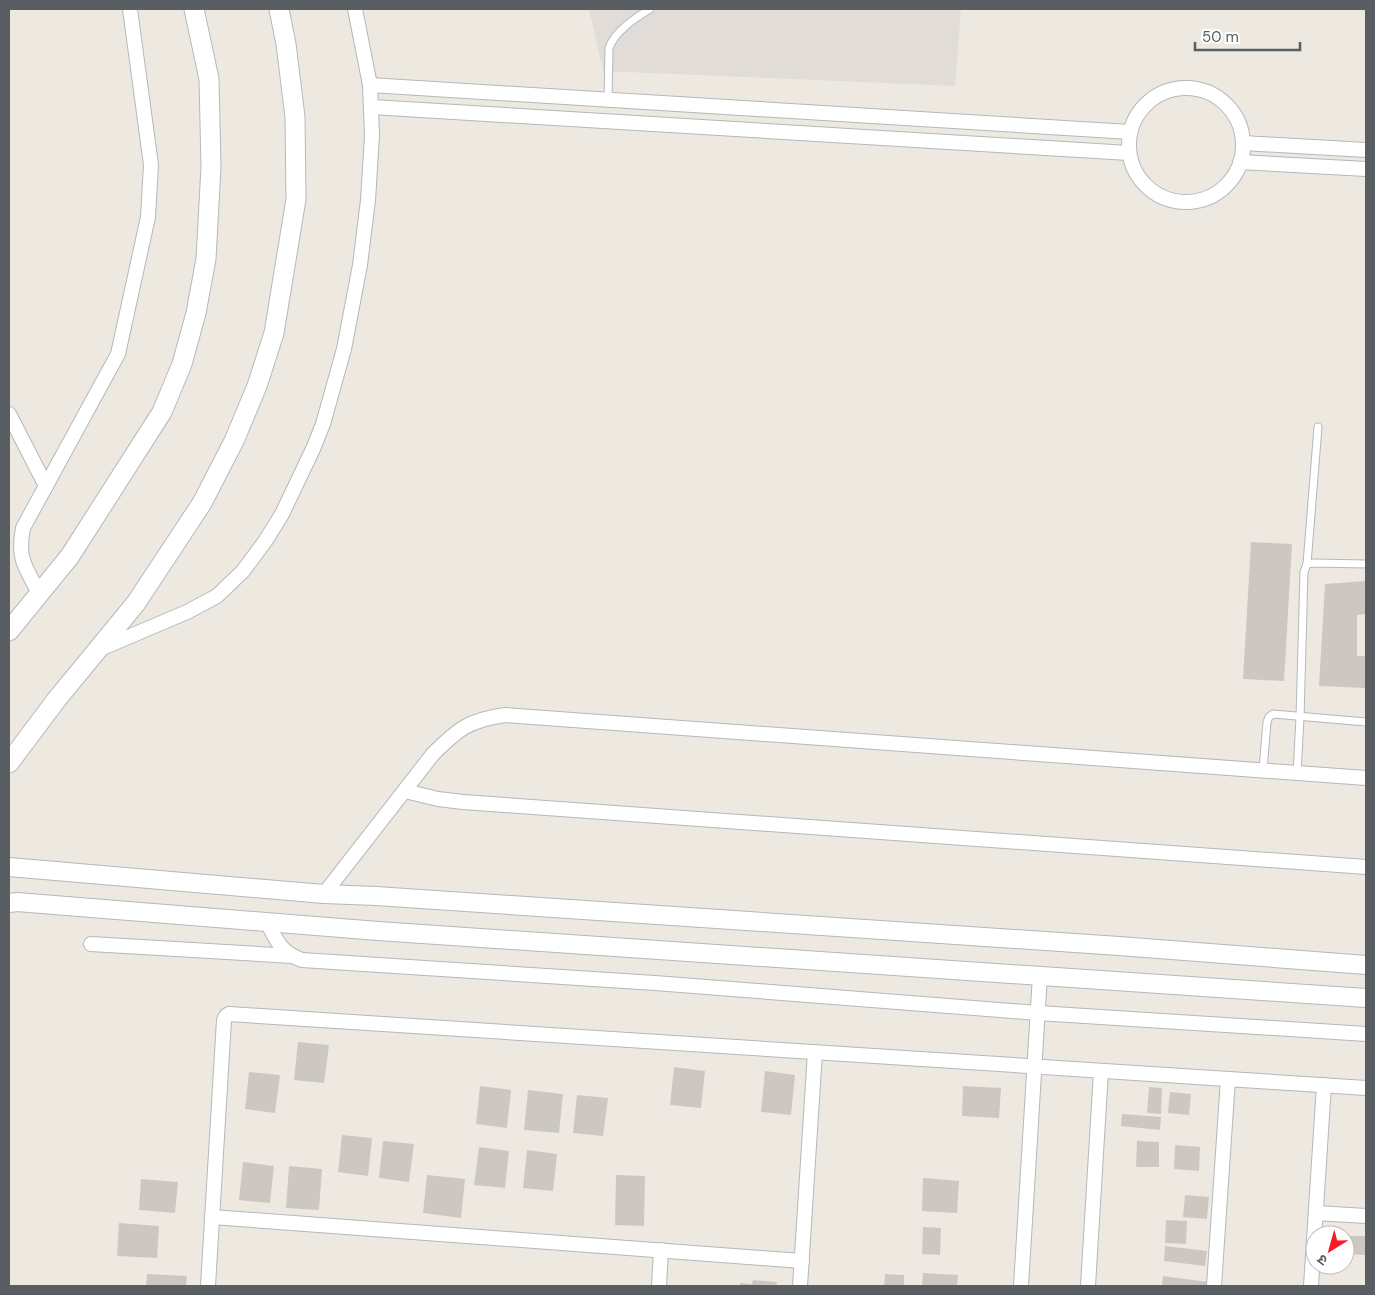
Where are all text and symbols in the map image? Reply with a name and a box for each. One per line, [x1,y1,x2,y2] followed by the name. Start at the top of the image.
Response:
[1195,20,1300,52] scale bar
[1202,27,1239,47] text: 50 m
[1305,1225,1355,1275] north arrow
[1313,1250,1331,1270] text: उ

